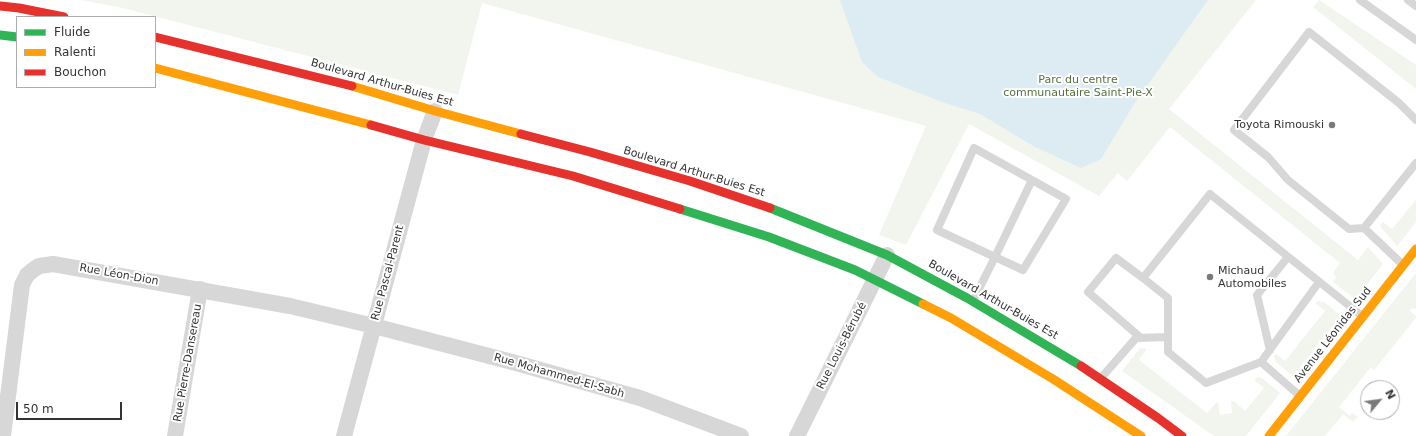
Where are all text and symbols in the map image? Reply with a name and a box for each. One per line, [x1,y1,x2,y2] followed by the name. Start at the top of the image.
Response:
[16,16,156,88] legend
[54,25,90,39] text: Fluide
[54,45,96,59] text: Ralenti
[309,56,455,110] street label: Boulevard Arthur-Buies Est
[54,65,106,79] text: Bouchon
[1003,73,1153,99] park label: Parc du centre communautaire Saint-Pie-X
[1234,118,1324,132] place label: Toyota Rimouski
[1327,120,1337,130] marker: Toyota Rimouski
[622,144,766,200] street label: Boulevard Arthur-Buies Est
[369,224,407,322] street label: Rue Pascal-Parent
[926,257,1060,343] street label: Boulevard Arthur-Buies Est
[78,262,160,288] street label: Rue Léon-Dion
[1218,264,1287,290] place label: Michaud Automobiles
[1205,272,1215,282] marker: Michaud Automobiles
[1292,285,1374,385] street label: Avenue Léonidas Sud
[814,300,870,392] street label: Rue Louis-Bérubé
[171,303,205,423] street label: Rue Pierre-Dansereau
[492,351,626,401] street label: Rue Mohammed-El-Sabh
[1360,380,1400,420] north arrow
[1382,387,1398,402] text: N
[18,394,124,420] scale bar
[23,402,54,416] text: 50 m

